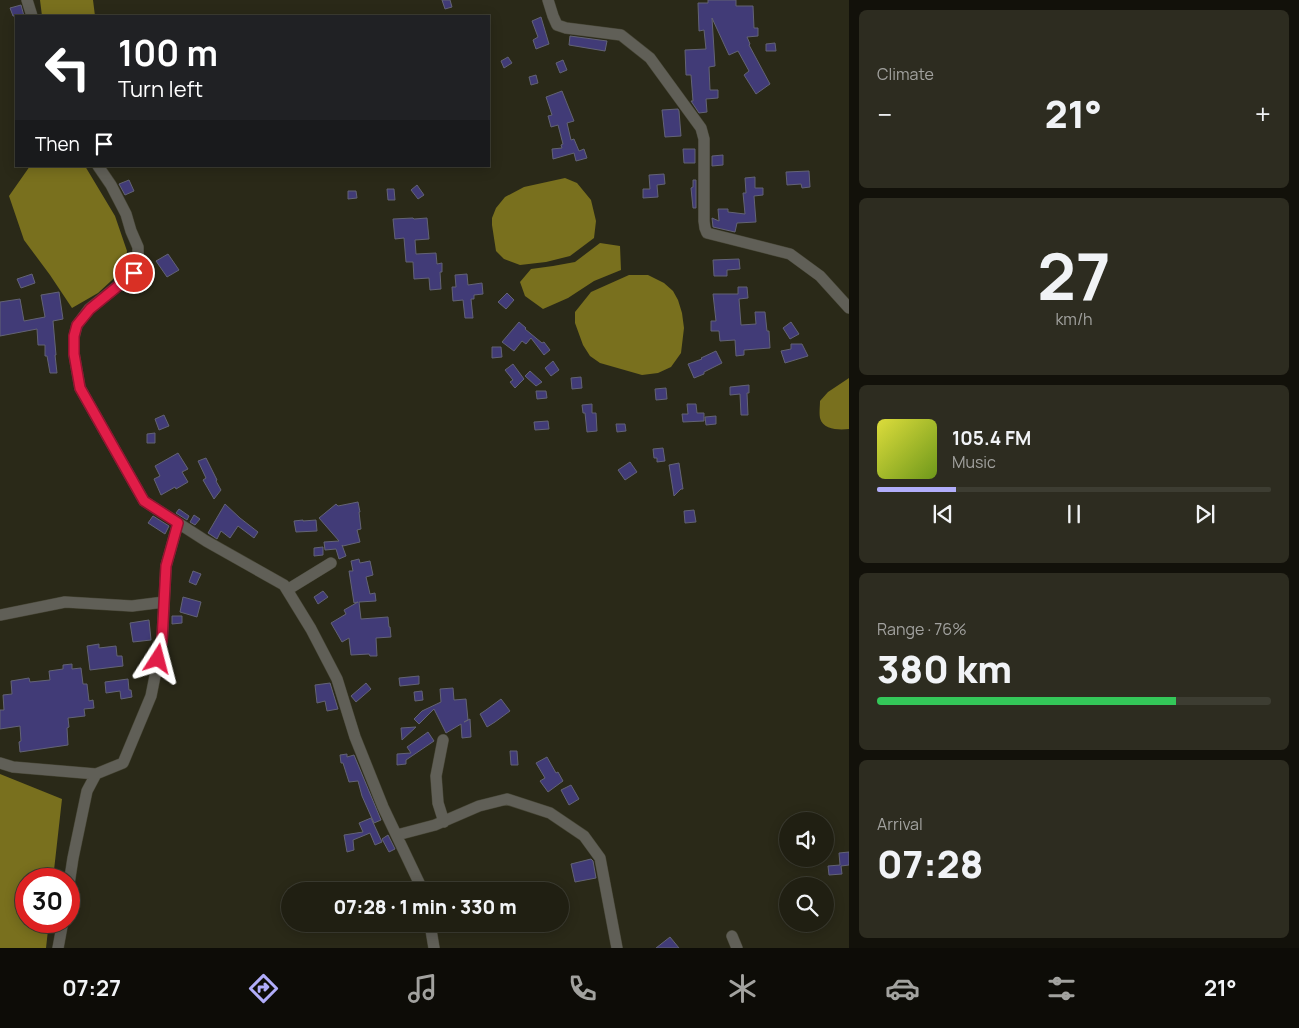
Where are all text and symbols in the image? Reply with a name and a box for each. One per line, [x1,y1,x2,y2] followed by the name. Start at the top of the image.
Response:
[118,29,218,77] text: 100 m
[35,35,100,100] icon: left
[877,63,934,85] text: Climate
[118,74,203,104] text: Turn left
[1045,87,1102,139] text: 21°
[877,95,892,133] text: −
[1255,95,1271,133] text: +
[90,130,118,158] icon: arrive
[35,131,80,157] text: Then
[1037,231,1111,320] text: 27
[113,252,155,294] pin
[120,259,148,287] icon: arrive
[1055,308,1093,330] text: km/h
[952,425,1031,451] text: 105.4 FM
[952,451,996,473] text: Music
[929,500,957,528] icon: previous
[1060,500,1088,528] icon: pause
[1191,500,1219,528] icon: next
[877,618,967,640] text: Range · 76%
[131,632,183,684] position arrow
[877,642,1012,694] text: 380 km
[779,812,834,932] map controls
[779,812,834,867] button: sound
[877,813,923,835] text: Arrival
[877,837,983,889] text: 07:28
[15,868,80,933] speed limit sign: 30
[779,877,834,932] button: search
[333,894,517,920] text: 07:28 · 1 min · 330 m
[246,971,281,1006] icon: directions
[405,971,440,1006] icon: music
[565,971,600,1006] icon: phone
[725,971,760,1006] icon: climate
[885,971,920,1006] icon: car
[1044,971,1079,1006] icon: filters
[62,973,121,1003] text: 07:27
[1204,973,1237,1003] text: 21°

